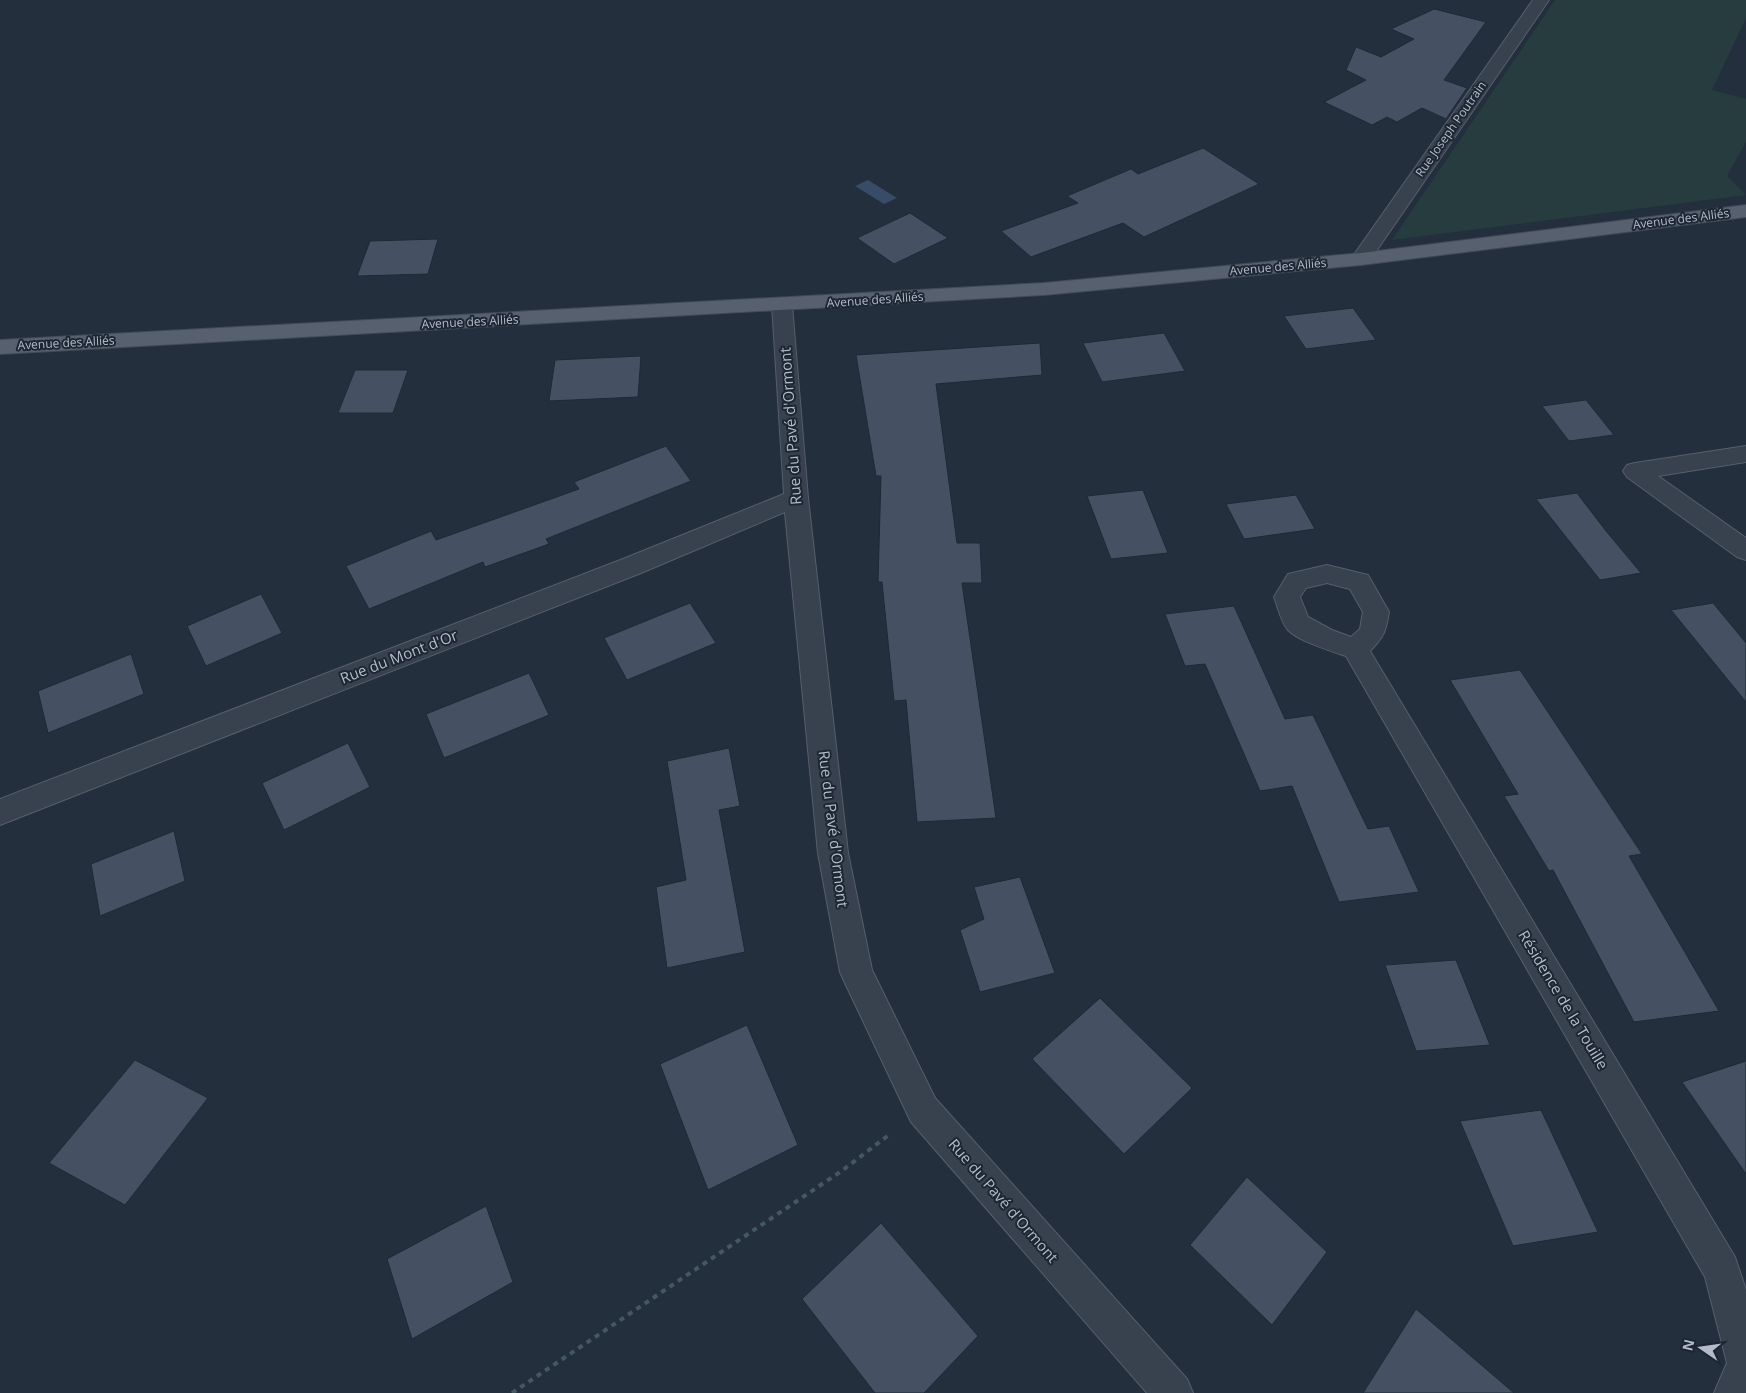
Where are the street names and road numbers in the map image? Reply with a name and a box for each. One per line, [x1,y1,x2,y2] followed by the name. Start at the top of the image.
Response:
[1411,77,1490,180] street label: Rue Joseph Poutrain
[1632,204,1730,233] street label: Avenue des Alliés
[1229,254,1327,279] street label: Avenue des Alliés
[826,288,924,311] street label: Avenue des Alliés
[421,310,519,333] street label: Avenue des Alliés
[17,331,115,354] street label: Avenue des Alliés
[775,347,805,506] street label: Rue du Pavé d'Ormont
[337,624,460,688] street label: Rue du Mont d'Or
[814,749,854,908] street label: Rue du Pavé d'Ormont
[1514,926,1613,1073] street label: Résidence de la Touille
[944,1134,1063,1267] street label: Rue du Pavé d'Ormont

